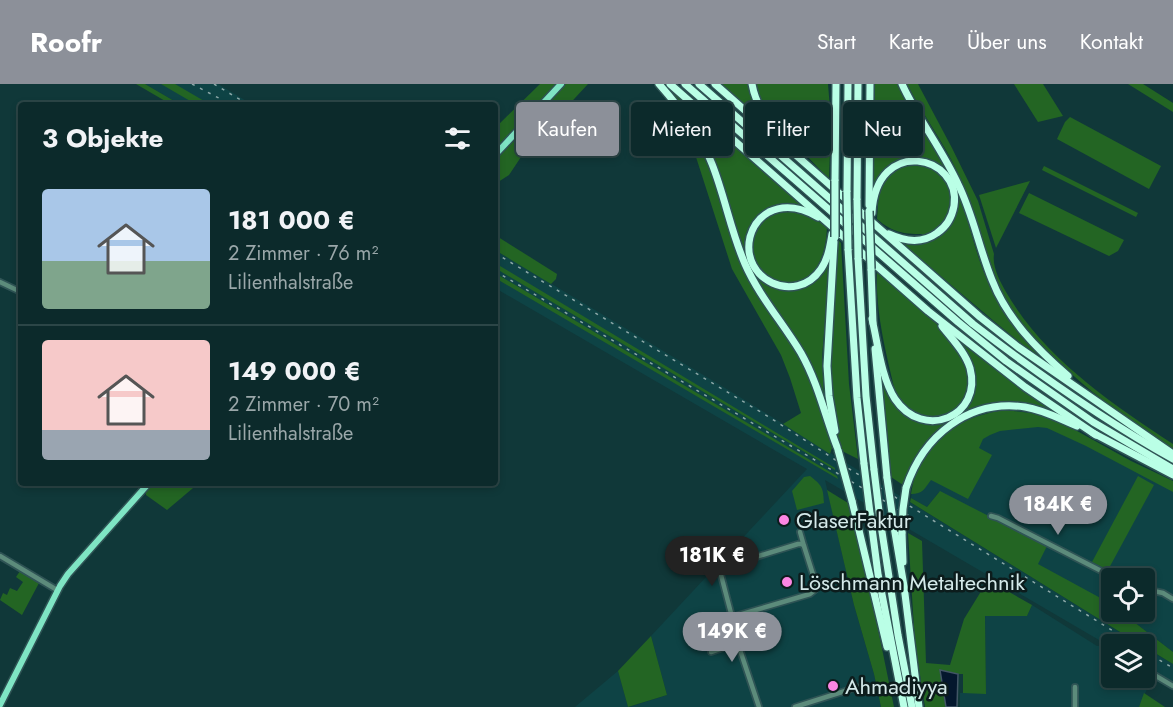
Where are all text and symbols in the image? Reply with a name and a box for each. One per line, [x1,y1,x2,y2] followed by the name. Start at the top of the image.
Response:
[30,22,102,63] text: Roofr
[817,27,856,57] text: Start
[889,27,934,57] text: Karte
[967,27,1047,57] text: Über uns
[1080,27,1143,57] text: Kontakt
[516,102,619,156] chip: Kaufen
[631,102,733,156] chip: Mieten
[745,102,831,156] chip: Filter
[843,102,923,156] chip: Neu
[42,119,163,157] text: 3 Objekte
[441,122,474,155] icon: filters
[228,201,355,239] text: 181 000 €
[90,213,162,285] icon: home
[228,239,378,268] text: 2 Zimmer · 76 m²
[228,268,353,297] text: Lilienthalstraße
[228,352,361,390] text: 149 000 €
[90,364,162,436] icon: home
[228,390,379,419] text: 2 Zimmer · 70 m²
[228,419,353,448] text: Lilienthalstraße
[1009,485,1107,536] pin: 184K €
[1023,490,1093,519] text: 184K €
[796,504,912,536] place label: GlaserFaktur
[777,513,791,527] marker: GlaserFaktur
[663,536,761,587] pin: 181K €
[679,541,745,570] text: 181K €
[799,566,1025,598] place label: Löschmann Metaltechnik
[1101,568,1155,688] map controls
[1101,568,1155,622] button: locate
[780,575,794,589] marker: Löschmann Metaltechnik
[683,612,781,663] pin: 149K €
[697,617,767,646] text: 149K €
[1101,634,1155,688] button: layers
[845,670,948,702] place label: Ahmadiyya
[826,679,840,693] marker: Ahmadiyya

